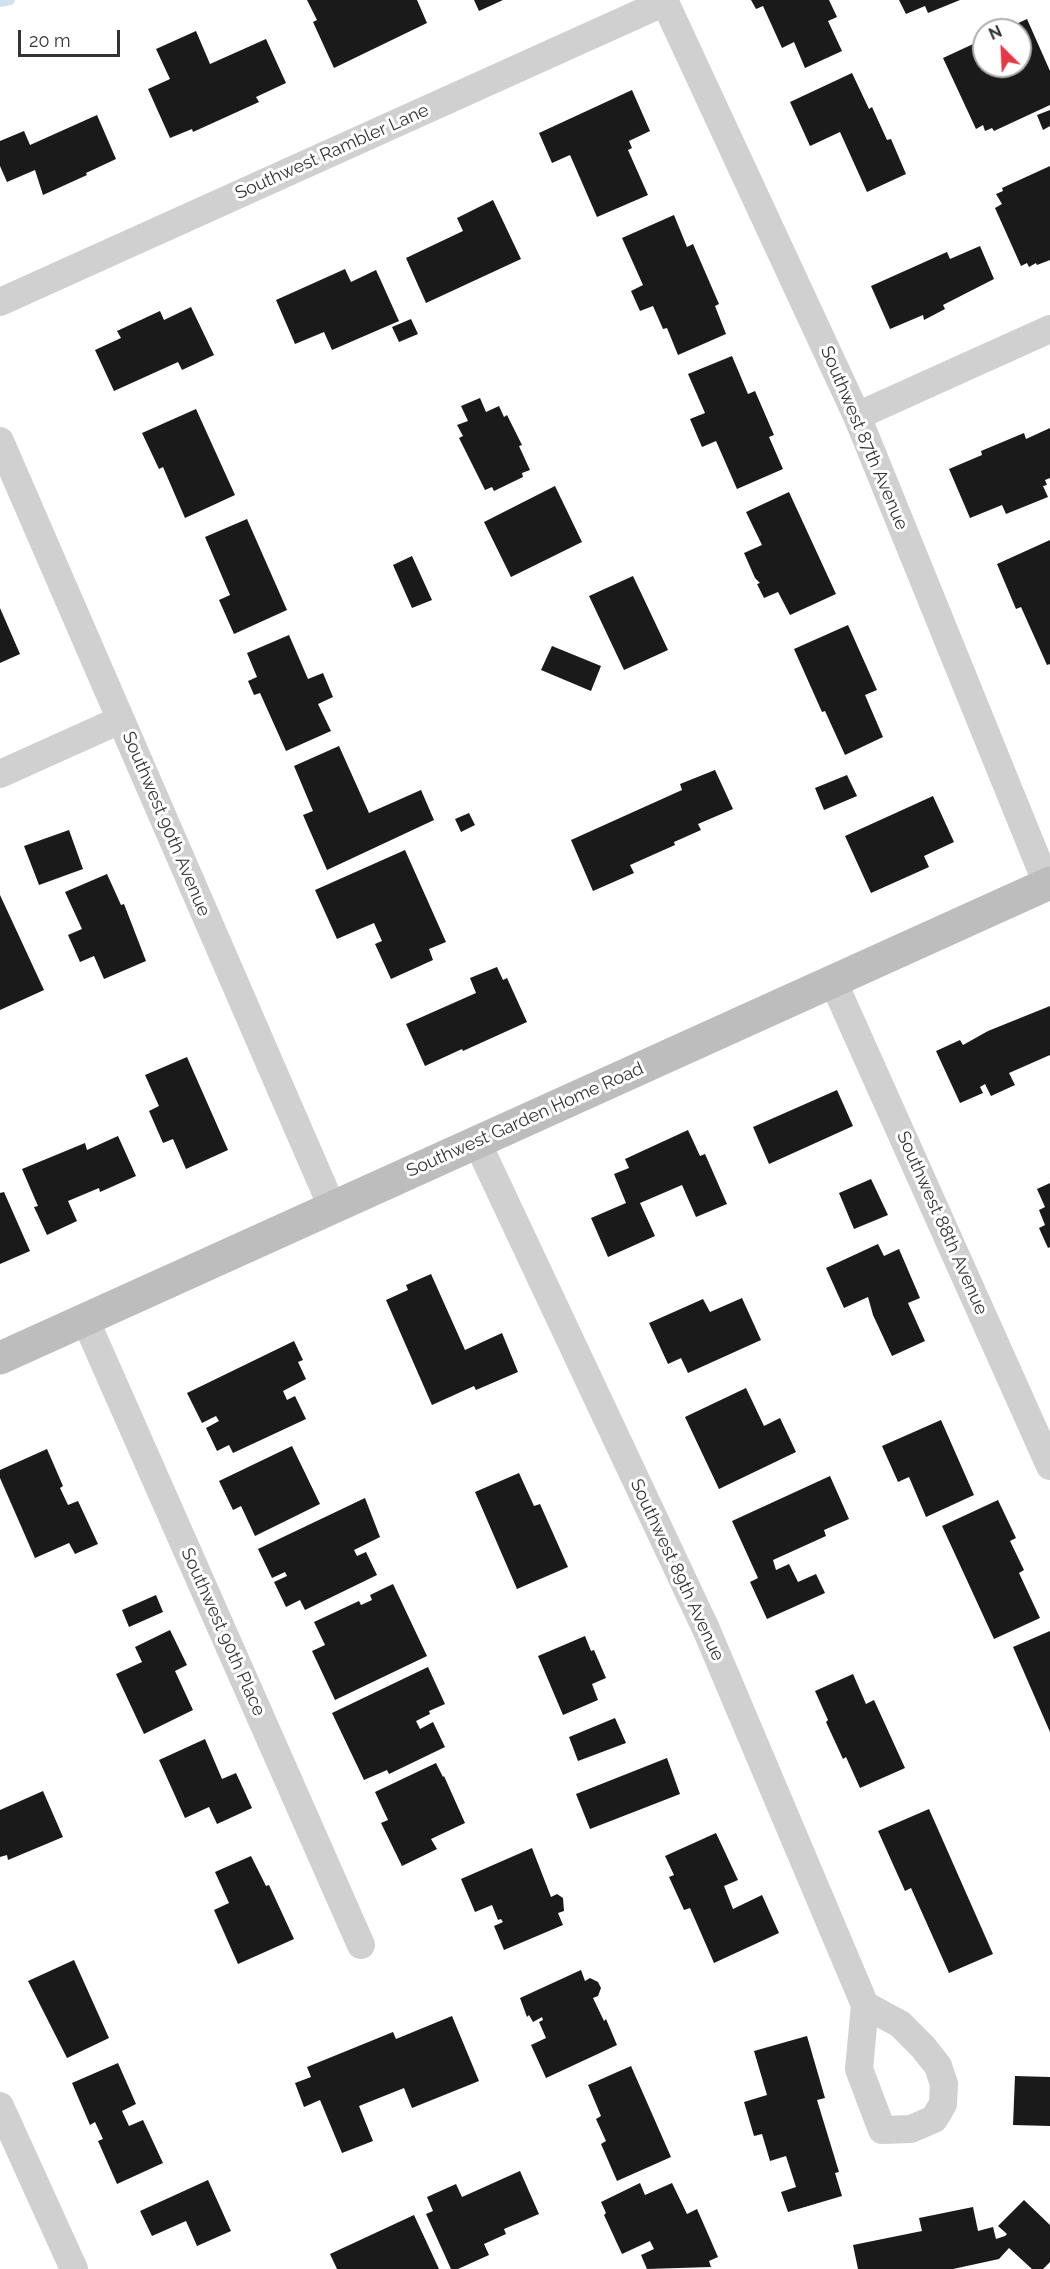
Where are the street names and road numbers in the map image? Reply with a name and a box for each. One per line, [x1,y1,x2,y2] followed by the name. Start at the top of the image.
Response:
[232,100,432,204] street label: Southwest Rambler Lane
[815,343,913,533] street label: Southwest 87th Avenue
[117,728,215,920] street label: Southwest 90th Avenue
[403,1058,647,1182] street label: Southwest Garden Home Road
[892,1128,992,1318] street label: Southwest 88th Avenue
[625,1476,729,1664] street label: Southwest 89th Avenue
[176,1545,270,1719] street label: Southwest 90th Place

